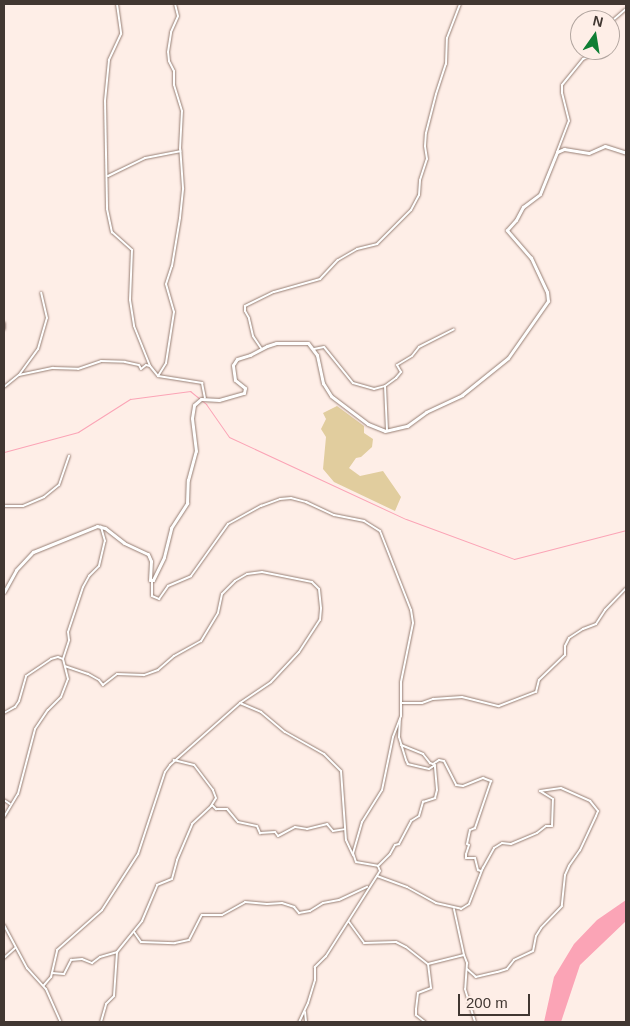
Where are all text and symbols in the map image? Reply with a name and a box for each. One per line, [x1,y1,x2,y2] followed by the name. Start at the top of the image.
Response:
[570,10,620,60] north arrow
[591,12,605,30] text: N
[460,984,532,1016] scale bar
[466,994,508,1011] text: 200 m

